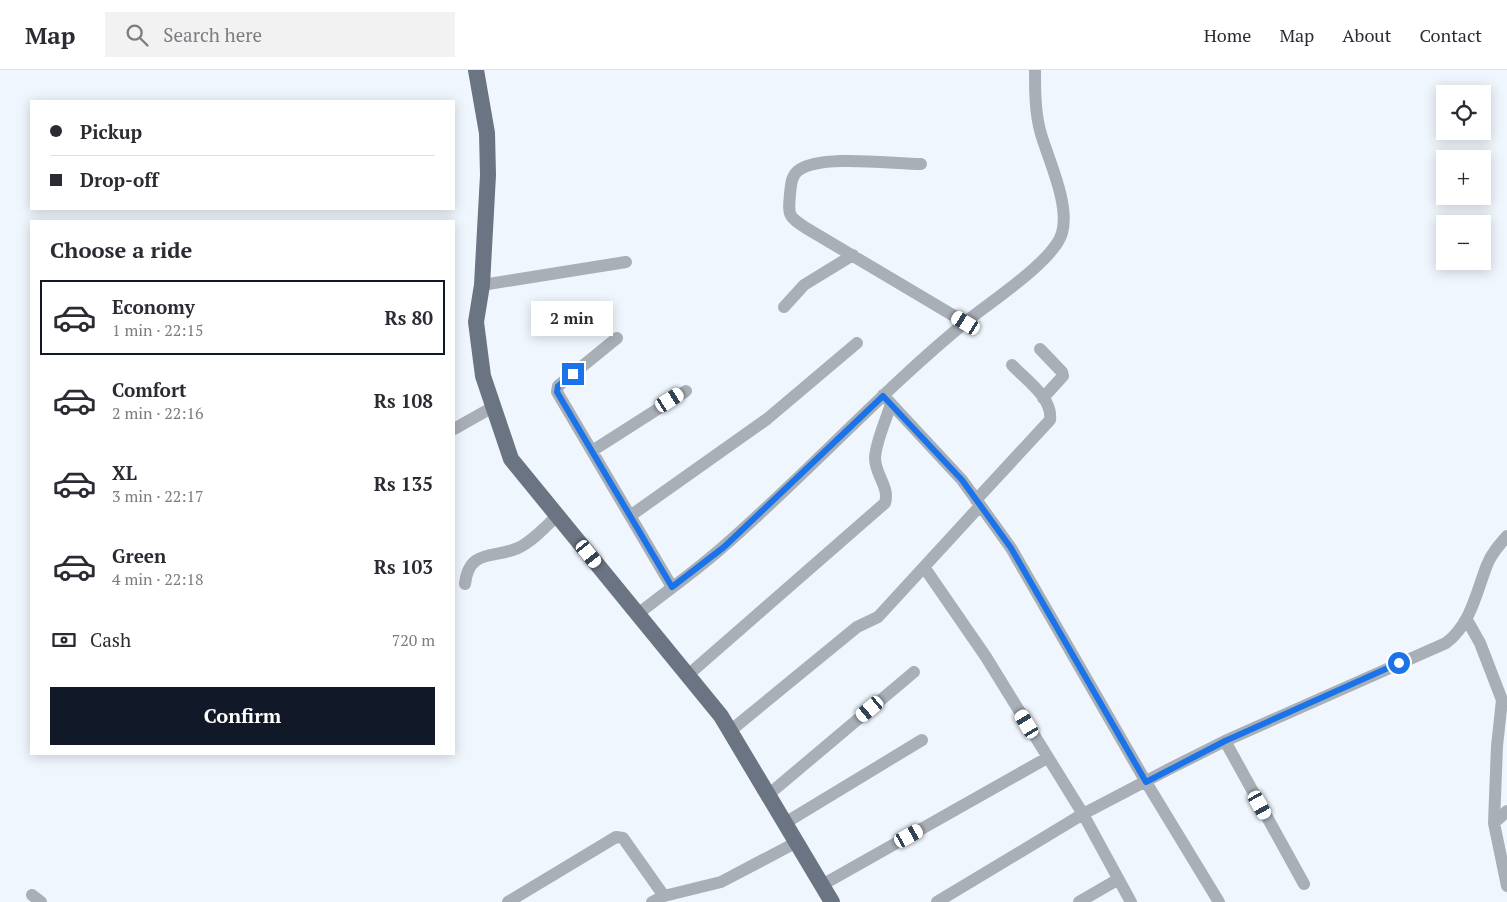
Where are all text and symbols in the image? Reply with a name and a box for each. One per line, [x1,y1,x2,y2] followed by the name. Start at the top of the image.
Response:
[105,12,455,57] search box
[25,19,75,51] text: Map
[123,21,151,49] icon: search
[163,22,262,47] text: Search here
[1204,23,1251,47] text: Home
[1279,23,1314,47] text: Map
[1342,23,1391,47] text: About
[1419,23,1482,47] text: Contact
[1436,85,1491,270] map controls
[1436,85,1491,140] button: locate
[80,119,142,144] text: Pickup
[1436,150,1491,205] button: +
[80,167,158,192] text: Drop-off
[1436,215,1491,270] button: −
[50,235,192,264] text: Choose a ride
[112,294,195,319] text: Economy
[52,295,97,340] icon: car
[532,302,614,336] callout: 2 min
[385,305,433,330] text: Rs 80
[550,307,594,329] text: 2 min
[949,309,982,337] car
[112,319,204,341] text: 1 min · 22:15
[562,363,584,385] route end
[112,377,187,402] text: Comfort
[52,378,97,423] icon: car
[653,386,686,414] car
[374,388,433,413] text: Rs 108
[112,402,204,424] text: 2 min · 22:16
[112,460,137,485] text: XL
[52,461,97,506] icon: car
[374,471,433,496] text: Rs 135
[112,485,204,507] text: 3 min · 22:17
[573,538,604,570] car
[112,543,166,568] text: Green
[52,544,97,589] icon: car
[374,554,433,579] text: Rs 103
[112,568,204,590] text: 4 min · 22:18
[50,626,78,654] icon: cash
[90,627,131,652] text: Cash
[392,629,435,651] text: 720 m
[1388,652,1410,674] route start
[50,687,435,745] button: Confirm
[853,694,886,724] car
[1012,707,1041,741] car
[1246,788,1273,822] car
[892,822,925,850] car

